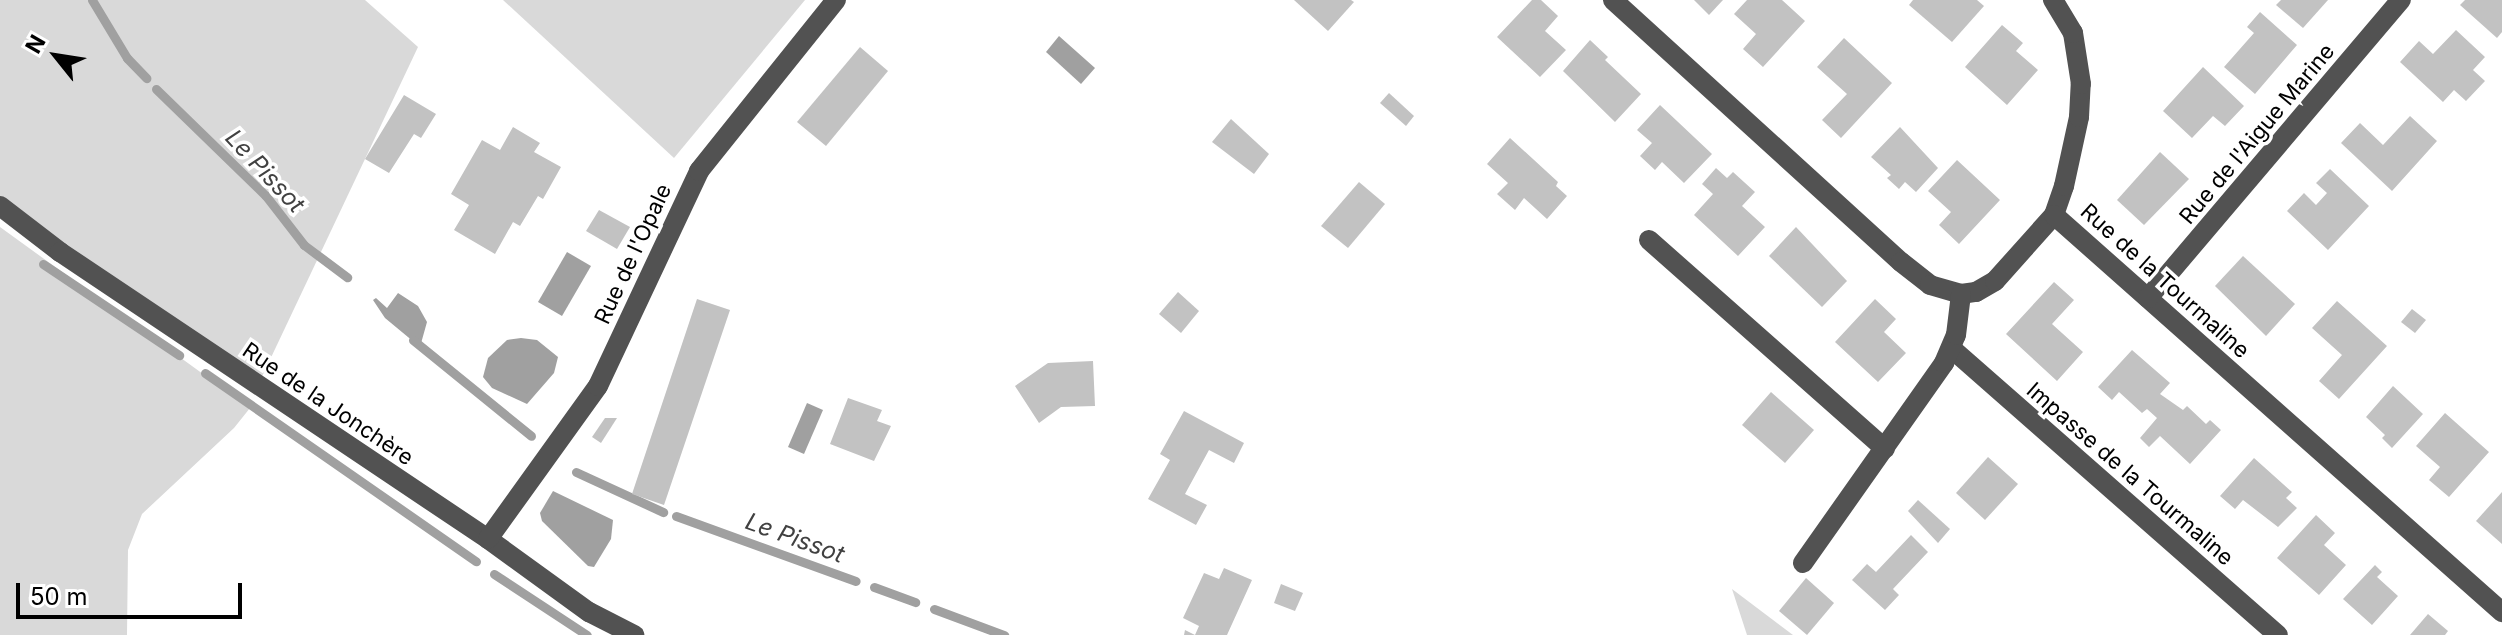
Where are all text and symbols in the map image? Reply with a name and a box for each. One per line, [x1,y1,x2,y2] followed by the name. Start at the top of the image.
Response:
[16,16,96,96] north arrow
[20,30,51,58] text: N
[2174,39,2340,229] street label: Rue de l'Aigue Marine
[219,124,311,218] water label: Le Pissot
[589,180,677,328] street label: Rue de l'Opale
[2075,198,2255,364] street label: Rue de la Tourmaline
[238,337,418,471] street label: Rue de la Jonchère
[2021,377,2239,571] street label: Impasse de la Tourmaline
[742,507,848,569] water label: Le Pissot
[20,567,246,617] scale bar
[30,582,88,611] text: 50 m

